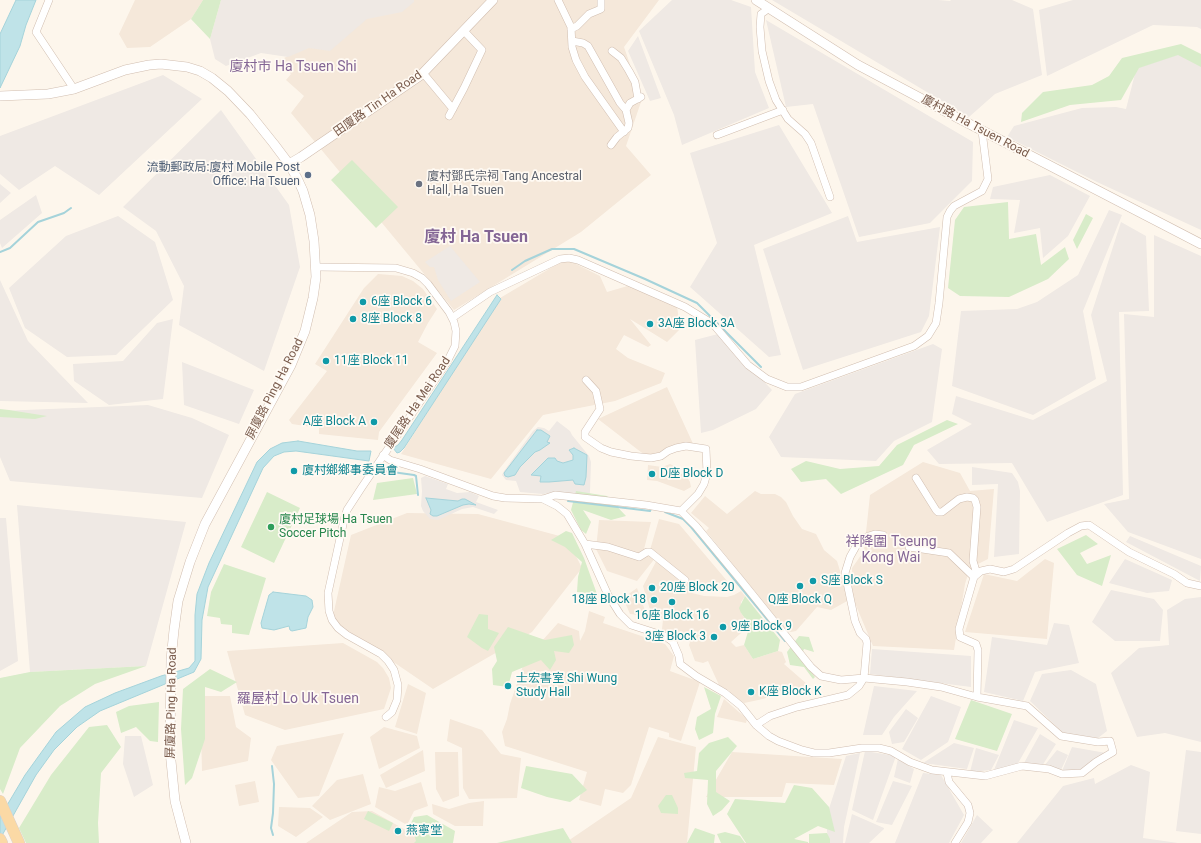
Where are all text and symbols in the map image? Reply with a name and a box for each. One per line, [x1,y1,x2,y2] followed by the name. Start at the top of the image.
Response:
[229,59,357,75] district label: 廈村市 Ha Tsuen Shi
[331,68,425,140] street label: 田廈路 Tin Ha Road
[919,93,1031,161] street label: 廈村路 Ha Tsuen Road
[146,161,300,189] place label: 流動郵政局:廈村 Mobile Post Office: Ha Tsuen
[303,170,313,180] marker: 流動郵政局:廈村 Mobile Post Office: Ha Tsuen
[427,170,582,198] place label: 廈村鄧氏宗祠 Tang Ancestral Hall, Ha Tsuen
[414,179,424,189] marker: 廈村鄧氏宗祠 Tang Ancestral Hall, Ha Tsuen
[424,228,528,248] district label: 廈村 Ha Tsuen
[371,295,432,309] place label: 6座 Block 6
[358,297,368,307] marker: 6座 Block 6
[361,312,422,326] place label: 8座 Block 8
[348,314,358,324] marker: 8座 Block 8
[658,317,735,331] place label: 3A座 Block 3A
[645,319,655,329] marker: 3A座 Block 3A
[243,336,307,442] street label: 屏廈路 Ping Ha Road
[334,354,409,368] place label: 11座 Block 11
[382,354,454,452] street label: 廈尾路 Ha Mei Road
[321,356,331,366] marker: 11座 Block 11
[303,415,366,429] place label: A座 Block A
[369,417,379,427] marker: A座 Block A
[302,464,398,478] place label: 廈村鄉鄉事委員會
[289,466,299,476] marker: 廈村鄉鄉事委員會
[660,467,723,481] place label: D座 Block D
[647,469,657,479] marker: D座 Block D
[279,513,392,541] place label: 廈村足球場 Ha Tsuen Soccer Pitch
[266,522,276,532] marker: 廈村足球場 Ha Tsuen Soccer Pitch
[846,534,936,566] district label: 祥降圍 Tseung Kong Wai
[821,574,883,588] place label: S座 Block S
[808,576,818,586] marker: S座 Block S
[660,581,735,595] place label: 20座 Block 20
[795,581,805,591] marker: Q座 Block Q
[647,583,657,593] marker: 20座 Block 20
[571,593,646,607] place label: 18座 Block 18
[768,593,832,607] place label: Q座 Block Q
[649,595,659,605] marker: 18座 Block 18
[667,597,677,607] marker: 16座 Block 16
[635,609,709,623] place label: 16座 Block 16
[731,620,792,634] place label: 9座 Block 9
[718,622,728,632] marker: 9座 Block 9
[645,630,706,644] place label: 3座 Block 3
[709,632,719,642] marker: 3座 Block 3
[164,647,180,759] street label: 屏廈路 Ping Ha Road
[516,672,617,700] place label: 士宏書室 Shi Wung Study Hall
[503,681,513,691] marker: 士宏書室 Shi Wung Study Hall
[759,685,822,699] place label: K座 Block K
[746,687,756,697] marker: K座 Block K
[237,691,359,707] district label: 羅屋村 Lo Uk Tsuen
[406,824,442,838] place label: 燕寧堂
[393,826,403,836] marker: 燕寧堂

